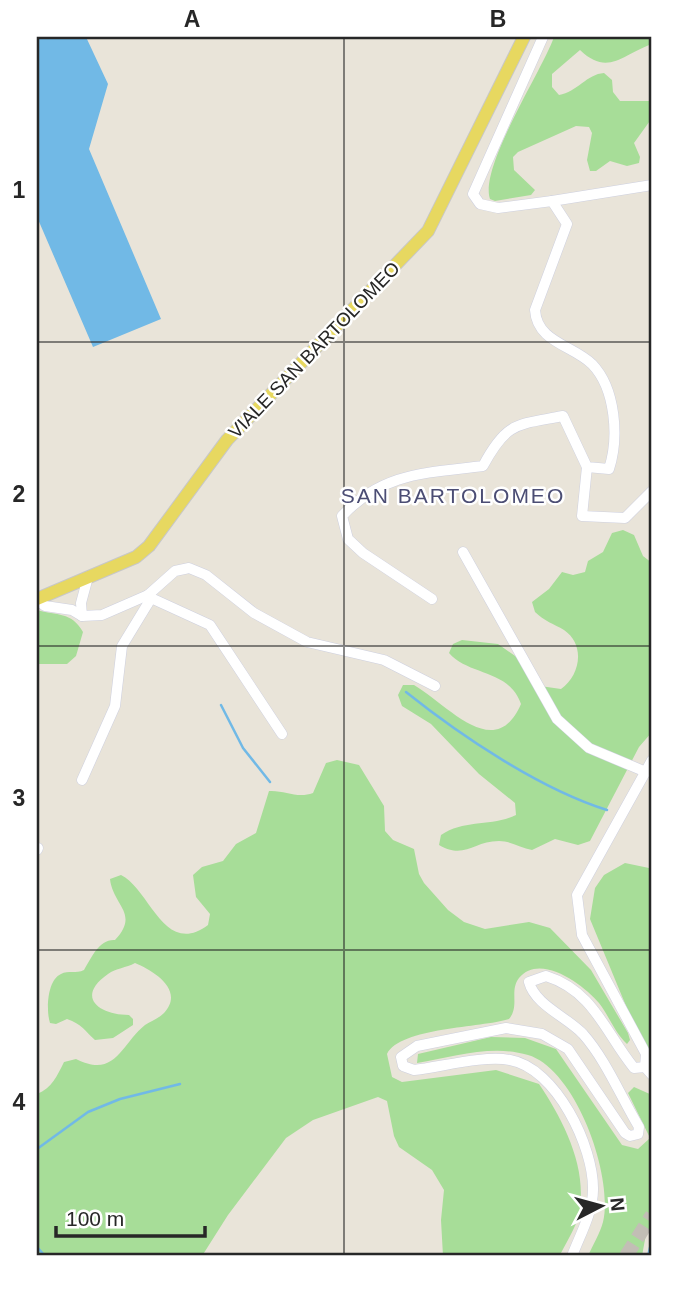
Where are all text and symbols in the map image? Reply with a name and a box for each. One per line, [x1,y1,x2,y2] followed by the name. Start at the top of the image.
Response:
[184,6,200,32] text: A
[490,6,506,32] text: B
[13,177,26,203] text: 1
[224,258,404,442] street label: VIALE SAN BARTOLOMEO
[13,481,25,507] text: 2
[341,484,565,507] district label: SAN BARTOLOMEO
[13,785,25,811] text: 3
[13,1089,26,1115] text: 4
[566,1170,636,1240] north arrow
[56,1195,205,1239] scale bar
[606,1196,629,1212] text: N
[66,1207,124,1230] text: 100 m

